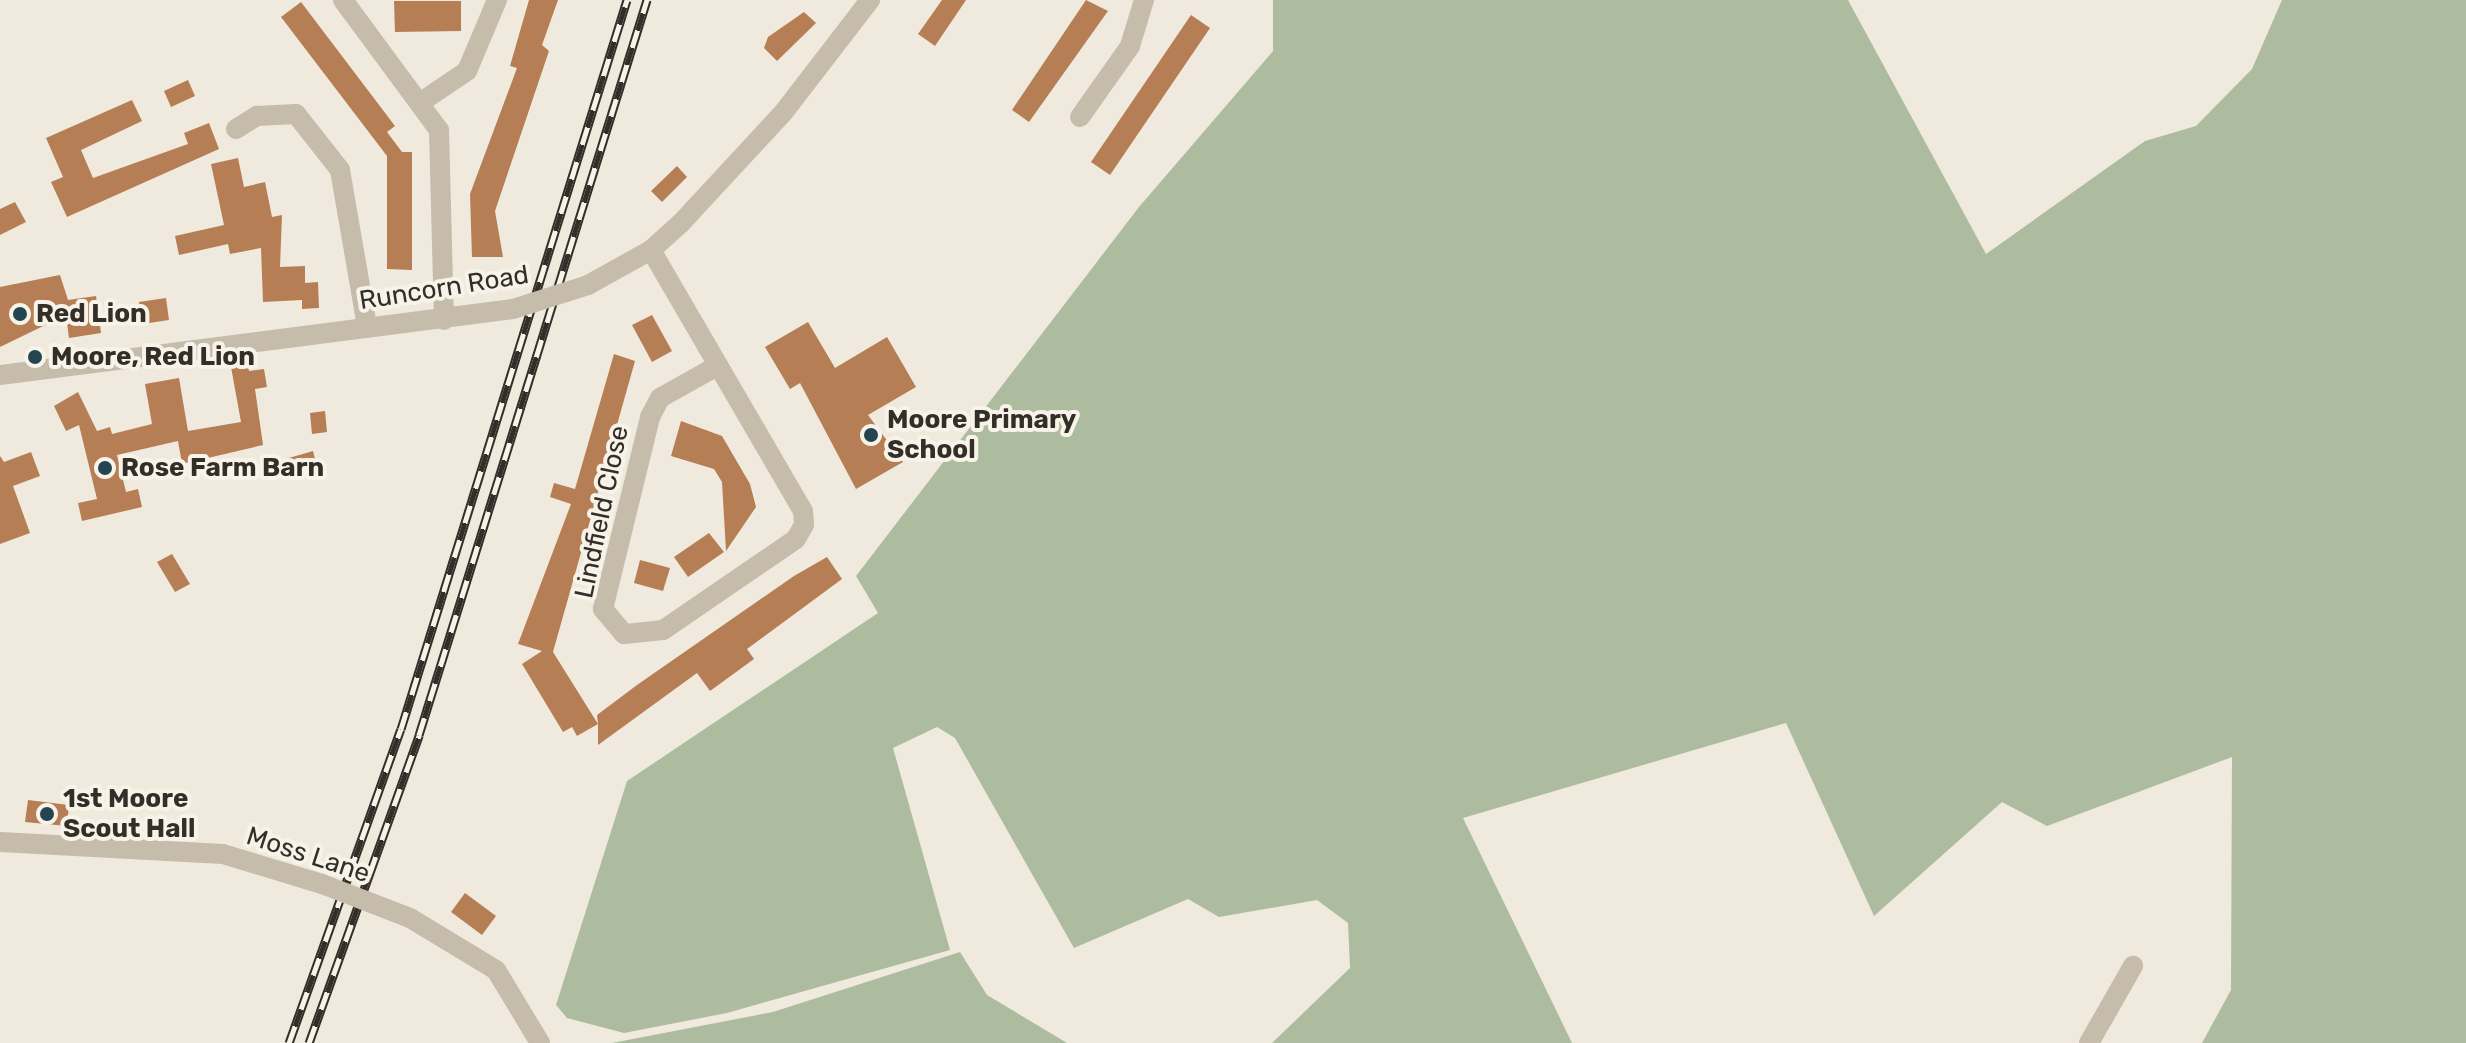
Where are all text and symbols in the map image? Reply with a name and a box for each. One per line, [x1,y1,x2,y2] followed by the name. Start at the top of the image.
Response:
[357,259,531,317] street label: Runcorn Road
[36,298,147,330] place label: Red Lion
[11,305,29,323] marker: Red Lion
[51,341,255,373] place label: Moore, Red Lion
[26,348,44,366] marker: Moore, Red Lion
[887,404,1076,466] place label: Moore Primary School
[568,423,636,601] street label: Lindfield Close
[862,426,880,444] marker: Moore Primary School
[121,452,324,484] place label: Rose Farm Barn
[96,459,114,477] marker: Rose Farm Barn
[63,783,195,844] place label: 1st Moore Scout Hall
[38,805,56,823] marker: 1st Moore Scout Hall
[242,820,374,890] street label: Moss Lane

